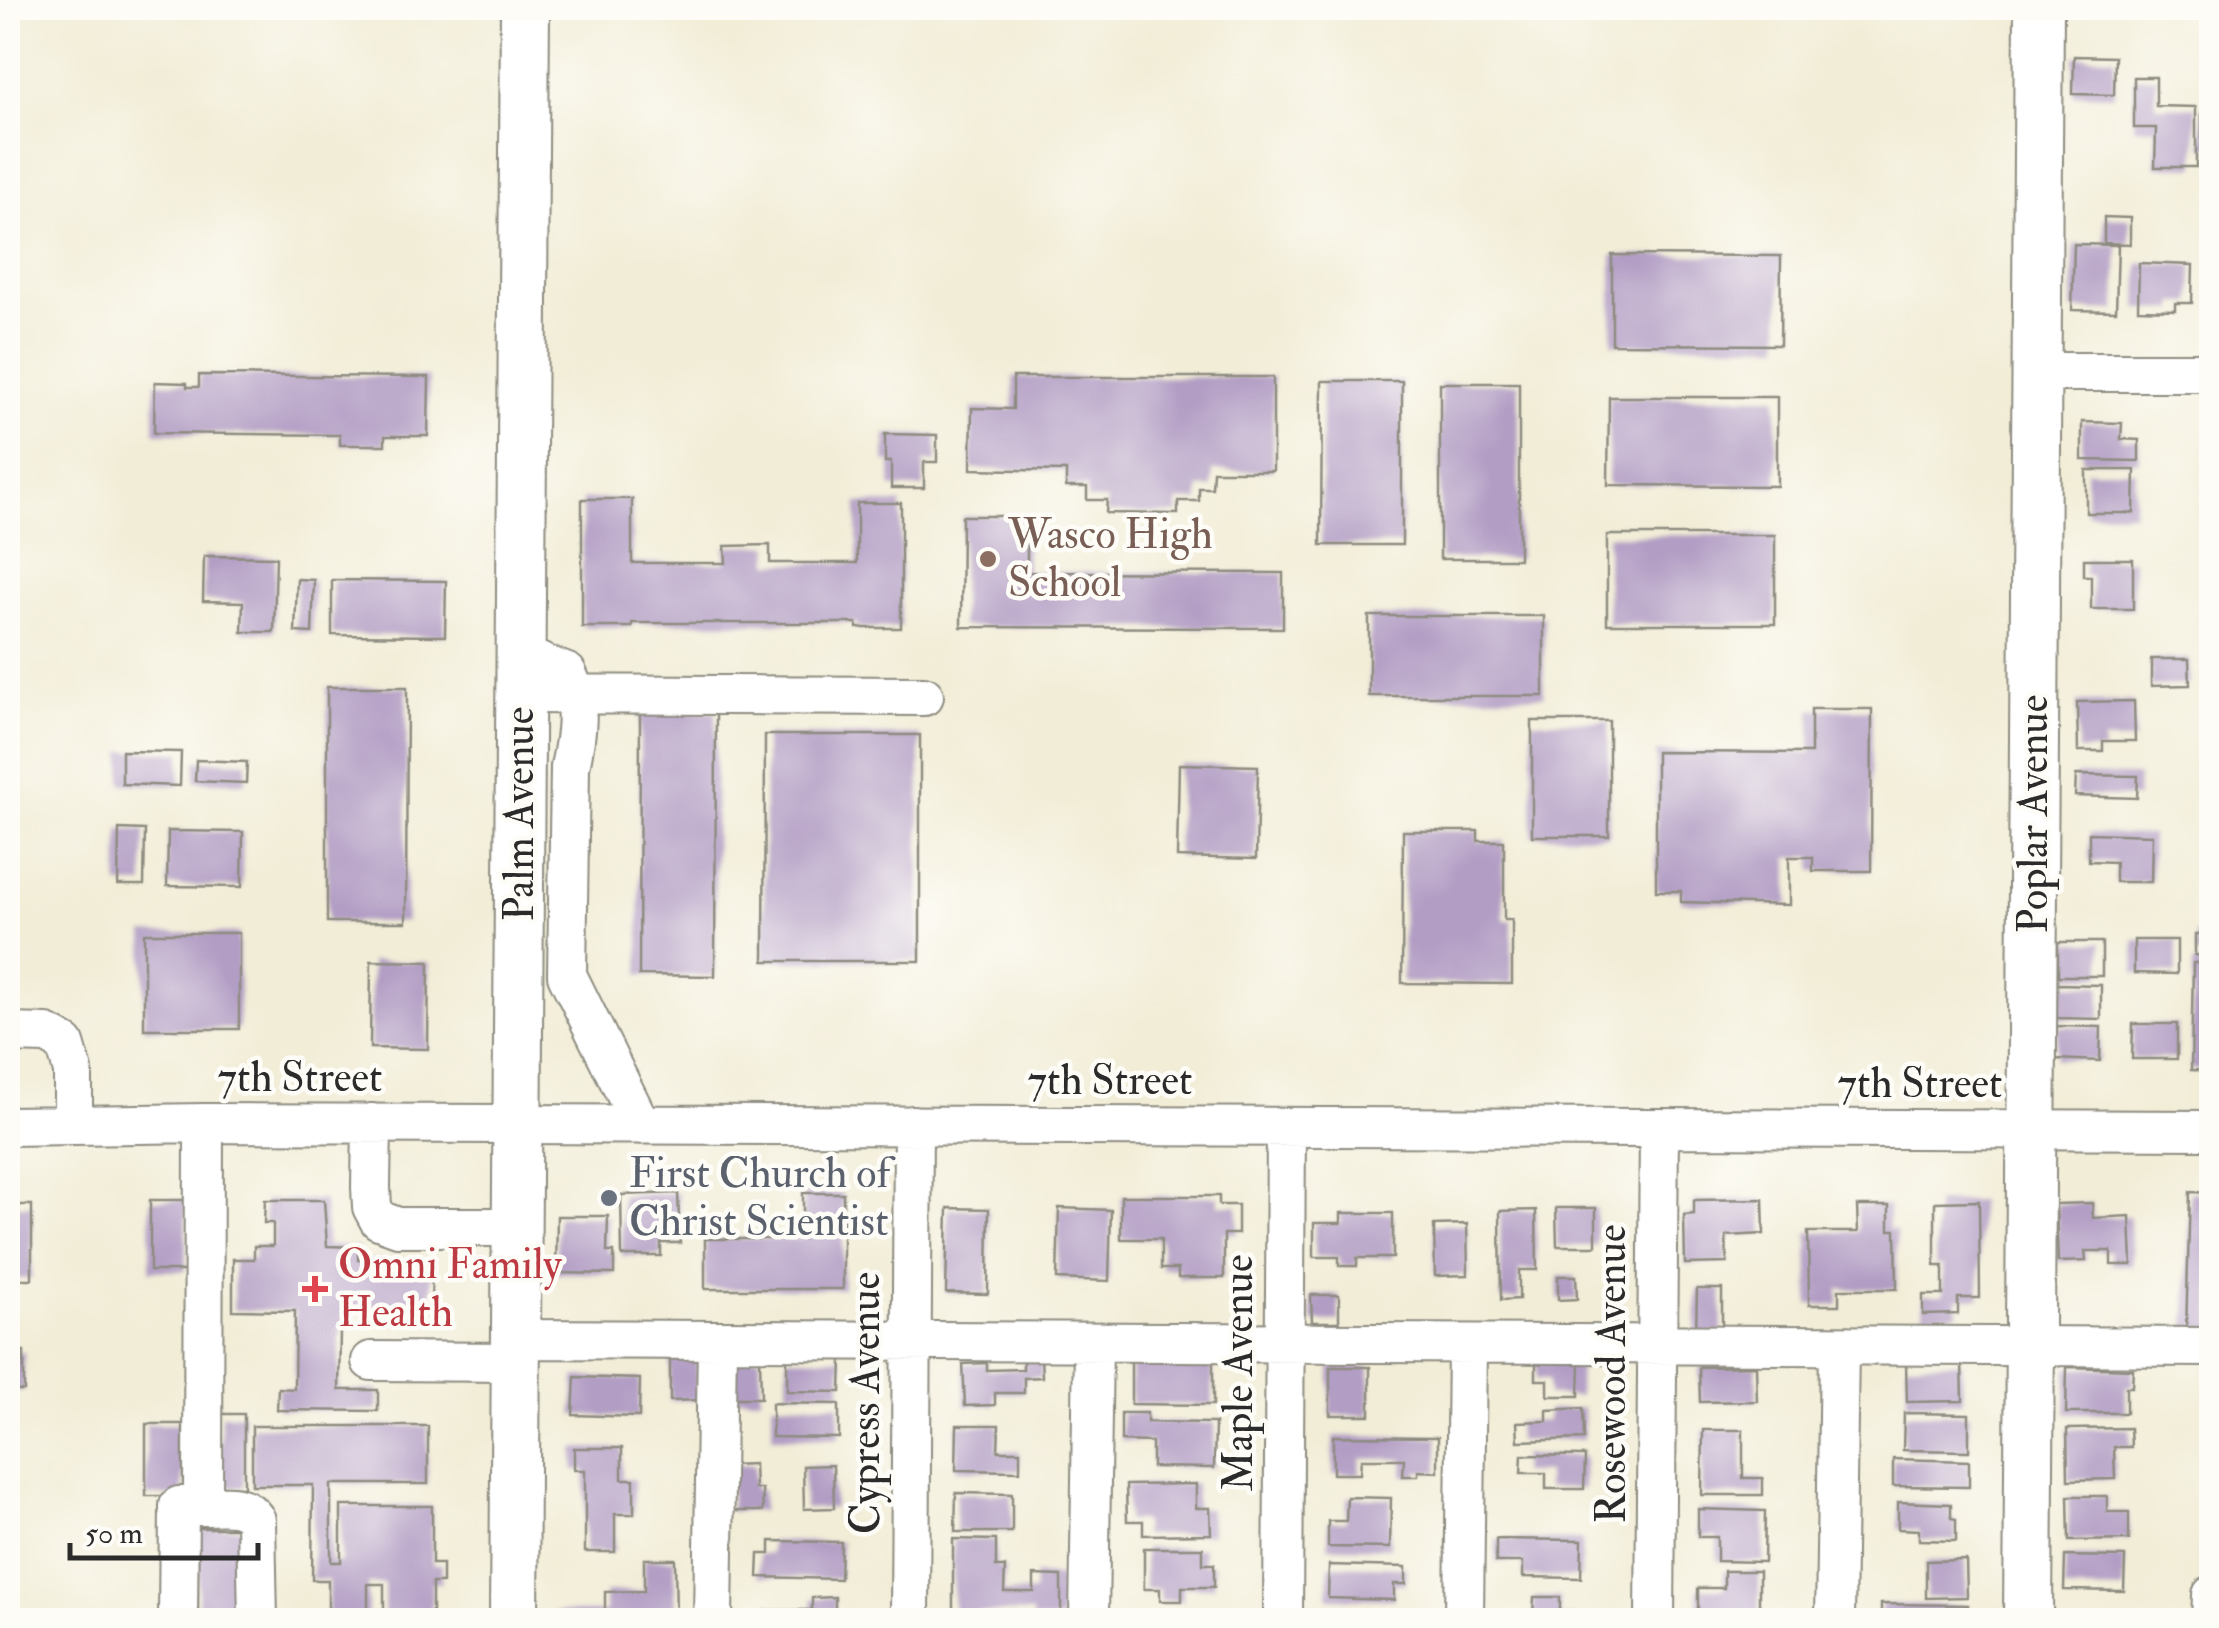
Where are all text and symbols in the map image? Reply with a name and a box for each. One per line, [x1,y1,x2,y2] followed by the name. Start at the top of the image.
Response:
[1007,509,1213,609] place label: Wasco High School
[977,548,999,570] marker: Wasco High School
[2008,695,2060,933] street label: Poplar Avenue
[494,707,546,921] street label: Palm Avenue
[218,1052,383,1104] street label: 7th Street
[1028,1055,1193,1107] street label: 7th Street
[1838,1058,2003,1110] street label: 7th Street
[629,1148,896,1248] place label: First Church of Christ Scientist
[598,1187,620,1209] marker: First Church of Christ Scientist
[1586,1225,1638,1523] street label: Rosewood Avenue
[338,1239,562,1339] place label: Omni Family Health
[1213,1254,1265,1492] street label: Maple Avenue
[840,1272,892,1534] street label: Cypress Avenue
[302,1276,328,1302] marker: Omni Family Health
[70,1498,258,1560] scale bar
[85,1515,143,1552] text: 50 m

